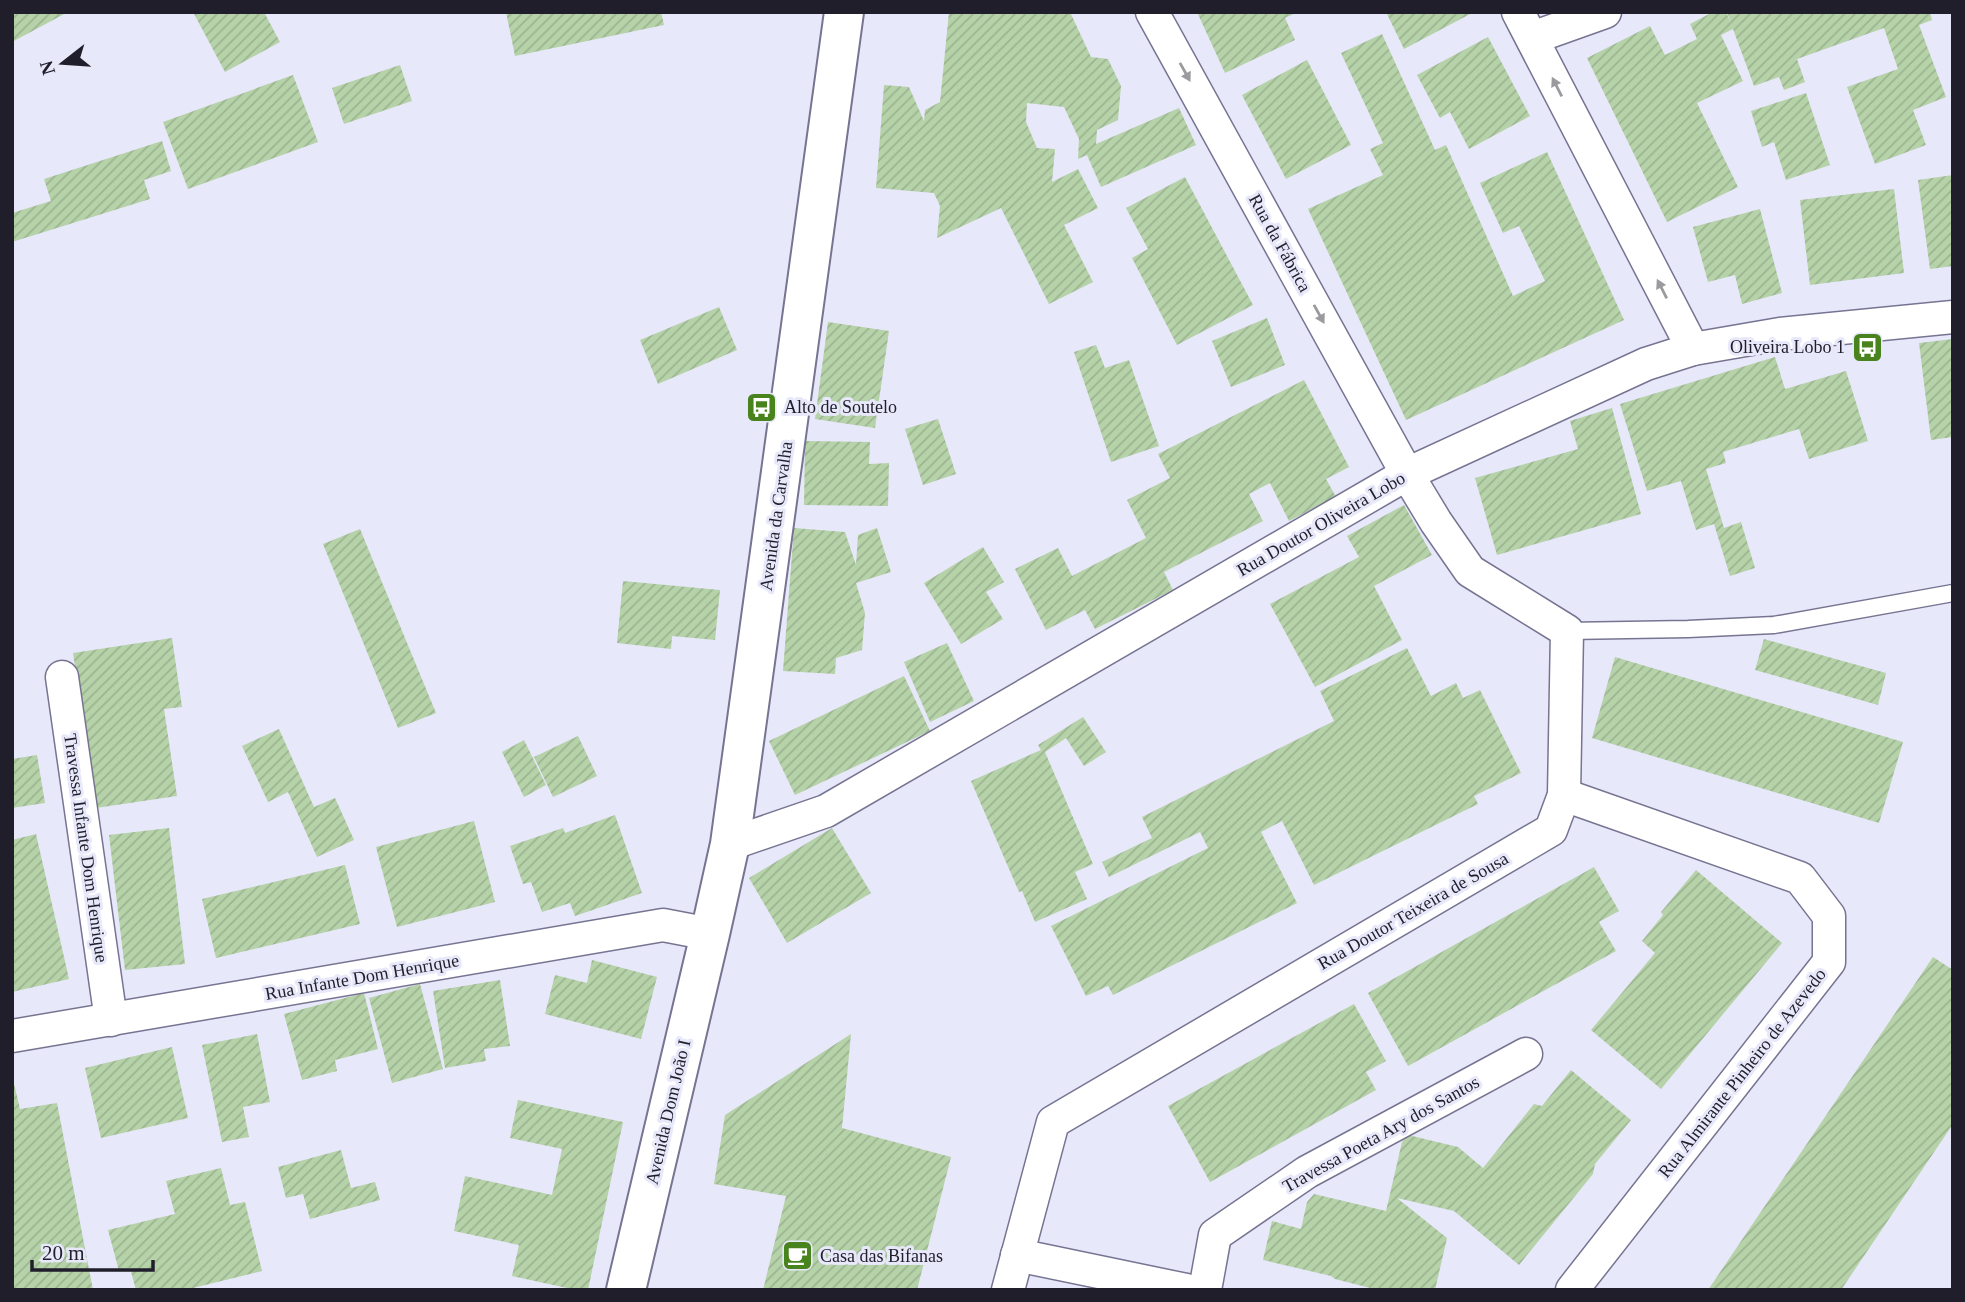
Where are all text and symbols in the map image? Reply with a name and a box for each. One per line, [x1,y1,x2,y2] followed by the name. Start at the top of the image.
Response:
[28,28,98,98] north arrow
[35,58,59,77] text: N
[1179,62,1191,82] one-way arrow
[1552,77,1563,97] one-way arrow
[1245,190,1315,296] street label: Rua da Fábrica
[1656,279,1667,299] one-way arrow
[1313,304,1325,324] one-way arrow
[1851,330,1885,364] bus stop icon: Oliveira Lobo 1
[1730,337,1845,357] place label: Oliveira Lobo 1
[744,390,778,424] bus stop icon: Alto de Soutelo
[784,397,897,417] place label: Alto de Soutelo
[756,440,796,592] street label: Avenida da Carvalha
[1234,468,1408,580] street label: Rua Doutor Oliveira Lobo
[60,732,112,964] street label: Travessa Infante Dom Henrique
[1314,848,1512,974] street label: Rua Doutor Teixeira de Sousa
[264,950,460,1004] street label: Rua Infante Dom Henrique
[1654,964,1830,1182] street label: Rua Almirante Pinheiro de Azevedo
[642,1038,694,1186] street label: Avenida Dom João I
[1279,1072,1483,1196] street label: Travessa Poeta Ary dos Santos
[32,1228,152,1272] scale bar
[780,1239,814,1273] cafe icon: Casa das Bifanas
[42,1241,85,1265] text: 20 m
[820,1246,943,1266] place label: Casa das Bifanas

